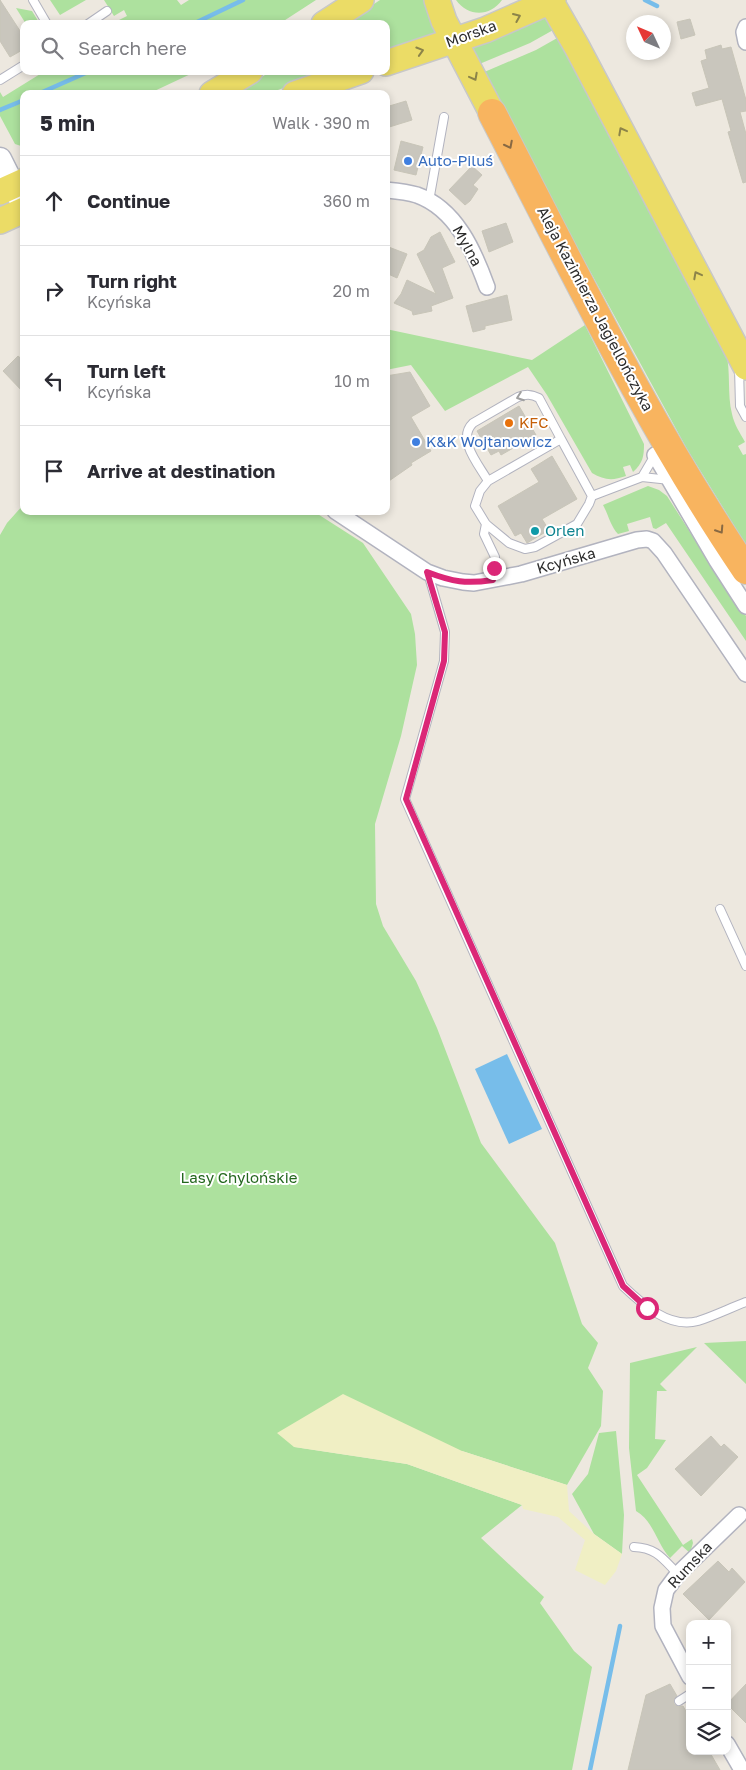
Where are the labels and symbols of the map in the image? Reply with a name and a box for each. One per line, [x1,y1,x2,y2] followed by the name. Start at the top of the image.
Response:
[512,12,521,23] one-way arrow
[626,15,671,60] north arrow
[443,16,498,50] street label: Morska
[416,47,424,57] one-way arrow
[468,72,478,81] one-way arrow
[618,127,628,136] one-way arrow
[503,140,513,149] one-way arrow
[418,151,493,169] place label: Auto-Piluś
[402,155,414,167] marker: Auto-Piluś
[534,203,658,414] street label: Aleja Kazimierza Jagiellończyka
[449,222,486,269] street label: Mylna
[693,271,703,280] one-way arrow
[516,391,525,401] one-way arrow
[519,413,548,431] place label: KFC
[503,417,515,429] marker: KFC
[426,432,552,450] place label: K&K Wojtanowicz
[410,436,422,448] marker: K&K Wojtanowicz
[545,521,585,539] place label: Orlen
[713,524,723,533] one-way arrow
[529,525,541,537] marker: Orlen
[534,543,597,577] street label: Kcyńska
[483,557,506,580] route end
[181,1168,298,1186] park label: Lasy Chylońskie
[636,1297,659,1320] route start
[663,1537,715,1591] street label: Rumska

